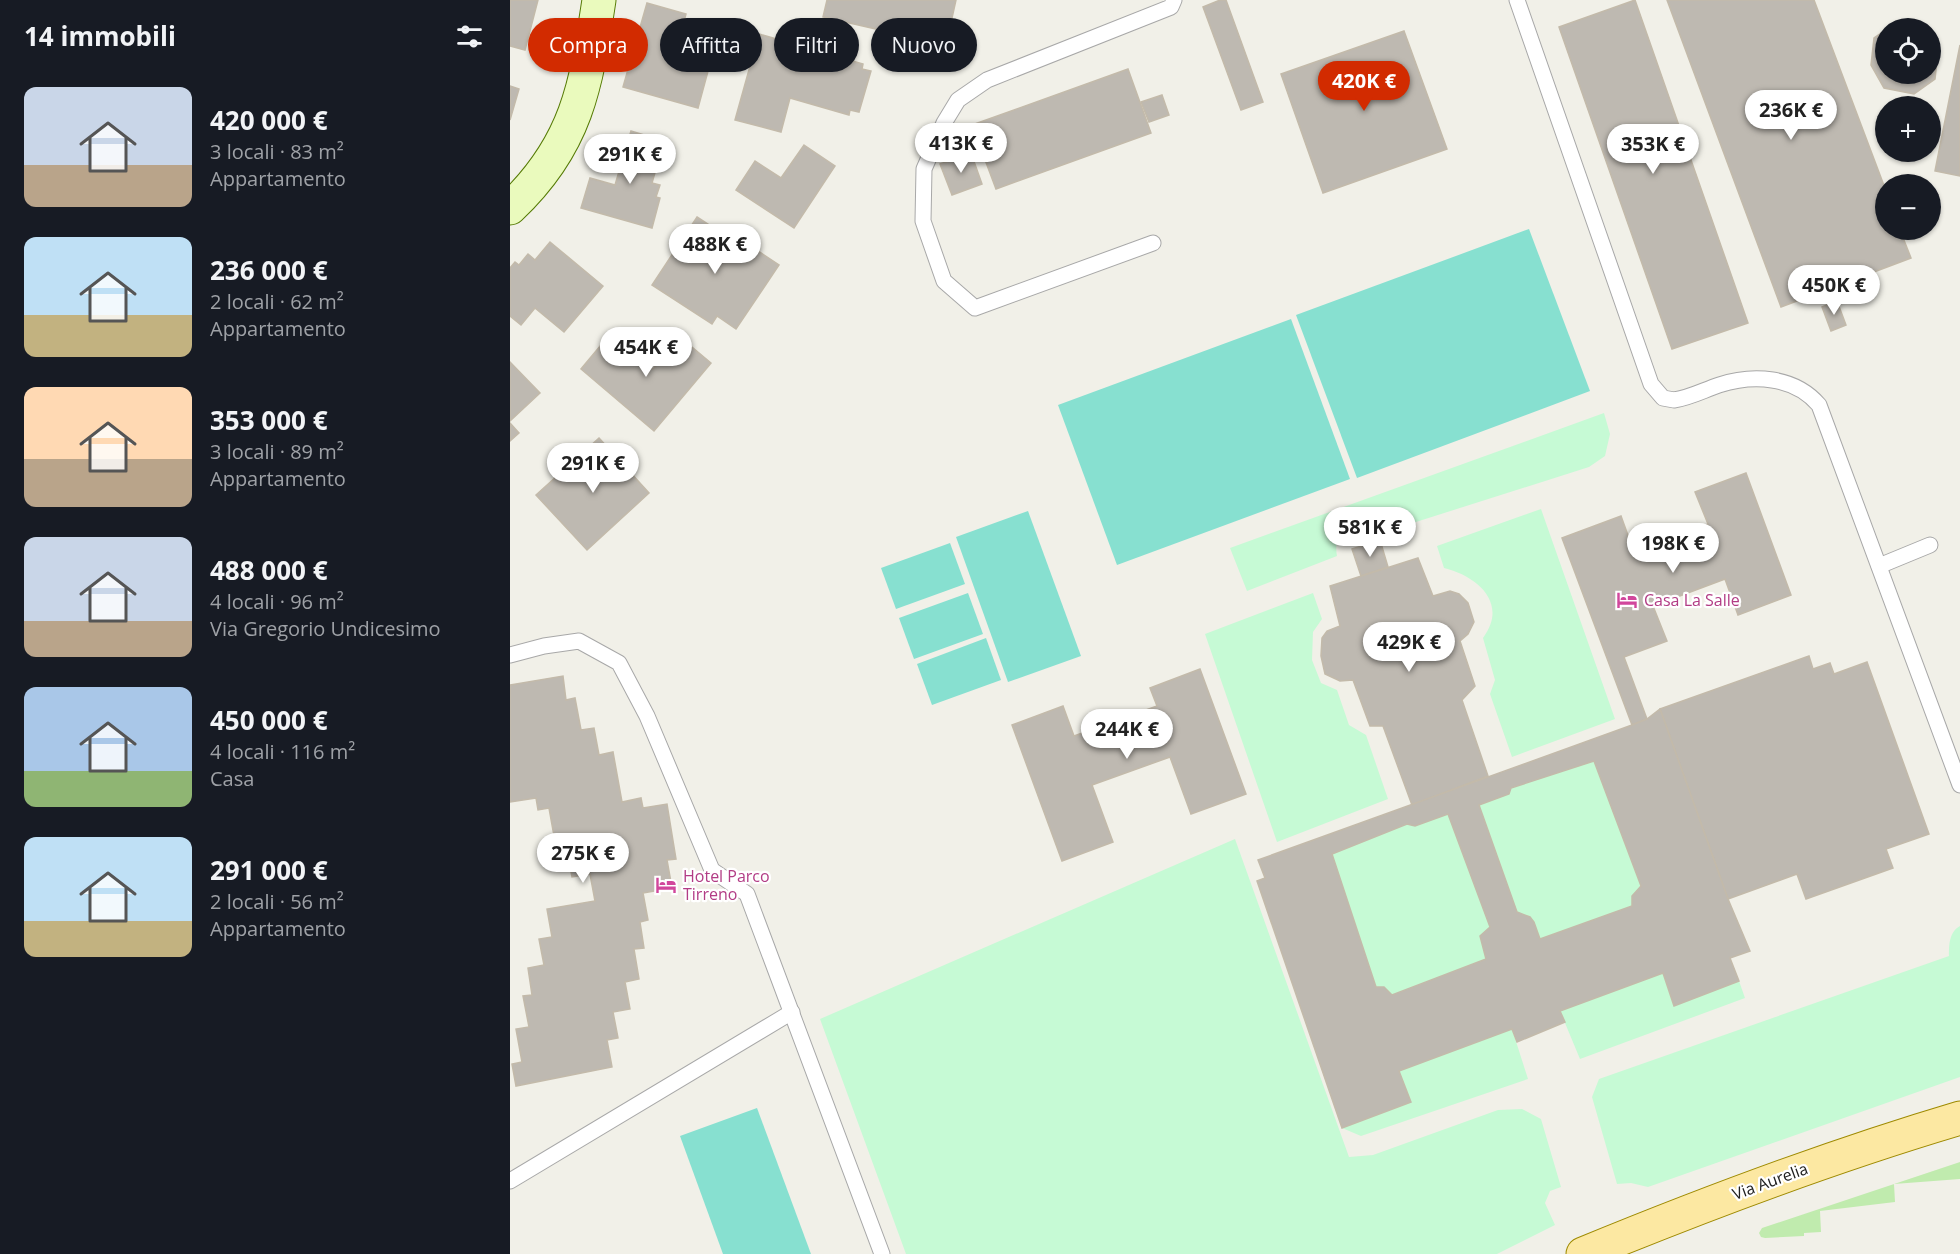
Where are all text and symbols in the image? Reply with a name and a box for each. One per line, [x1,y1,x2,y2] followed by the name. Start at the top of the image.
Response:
[24,18,176,54] text: 14 immobili
[528,18,648,72] chip: Compra
[660,18,762,72] chip: Affitta
[774,18,859,72] chip: Filtri
[871,18,977,72] chip: Nuovo
[1875,18,1941,240] map controls
[1875,18,1941,84] button: locate
[453,20,486,53] icon: filters
[1315,61,1413,112] pin: 420K €
[1332,67,1396,94] text: 420K €
[1742,90,1840,141] pin: 236K €
[1759,96,1823,123] text: 236K €
[1875,96,1941,162] button: +
[210,102,328,138] text: 420 000 €
[72,111,144,183] icon: home
[912,123,1010,174] pin: 413K €
[1604,124,1702,175] pin: 353K €
[929,129,993,156] text: 413K €
[1621,130,1685,157] text: 353K €
[581,134,679,185] pin: 291K €
[210,138,344,165] text: 3 locali · 83 m²
[598,140,662,167] text: 291K €
[210,165,346,192] text: Appartamento
[1875,174,1941,240] button: −
[666,224,764,275] pin: 488K €
[683,230,747,257] text: 488K €
[210,252,328,288] text: 236 000 €
[72,261,144,333] icon: home
[1785,265,1883,316] pin: 450K €
[1802,271,1866,298] text: 450K €
[210,288,344,315] text: 2 locali · 62 m²
[210,315,346,342] text: Appartamento
[597,327,695,378] pin: 454K €
[614,333,678,360] text: 454K €
[210,402,328,438] text: 353 000 €
[72,411,144,483] icon: home
[210,438,344,465] text: 3 locali · 89 m²
[544,443,642,494] pin: 291K €
[561,449,625,476] text: 291K €
[210,465,346,492] text: Appartamento
[1321,507,1419,558] pin: 581K €
[1338,513,1402,540] text: 581K €
[1624,523,1722,574] pin: 198K €
[1641,529,1705,556] text: 198K €
[210,552,328,588] text: 488 000 €
[72,561,144,633] icon: home
[210,588,344,615] text: 4 locali · 96 m²
[1615,588,1639,612] hotel icon: Casa La Salle
[1644,589,1740,611] place label: Casa La Salle
[210,615,441,642] text: Via Gregorio Undicesimo
[1360,622,1458,673] pin: 429K €
[1377,628,1441,655] text: 429K €
[210,702,328,738] text: 450 000 €
[1078,709,1176,760] pin: 244K €
[72,711,144,783] icon: home
[1095,715,1159,742] text: 244K €
[210,738,355,765] text: 4 locali · 116 m²
[210,765,254,792] text: Casa
[534,833,632,884] pin: 275K €
[551,839,615,866] text: 275K €
[210,852,328,888] text: 291 000 €
[72,861,144,933] icon: home
[683,865,770,905] place label: Hotel Parco Tirreno
[654,873,678,897] hotel icon: Hotel Parco Tirreno
[210,888,344,915] text: 2 locali · 56 m²
[210,915,346,942] text: Appartamento
[1729,1157,1811,1205] street label: Via Aurelia

